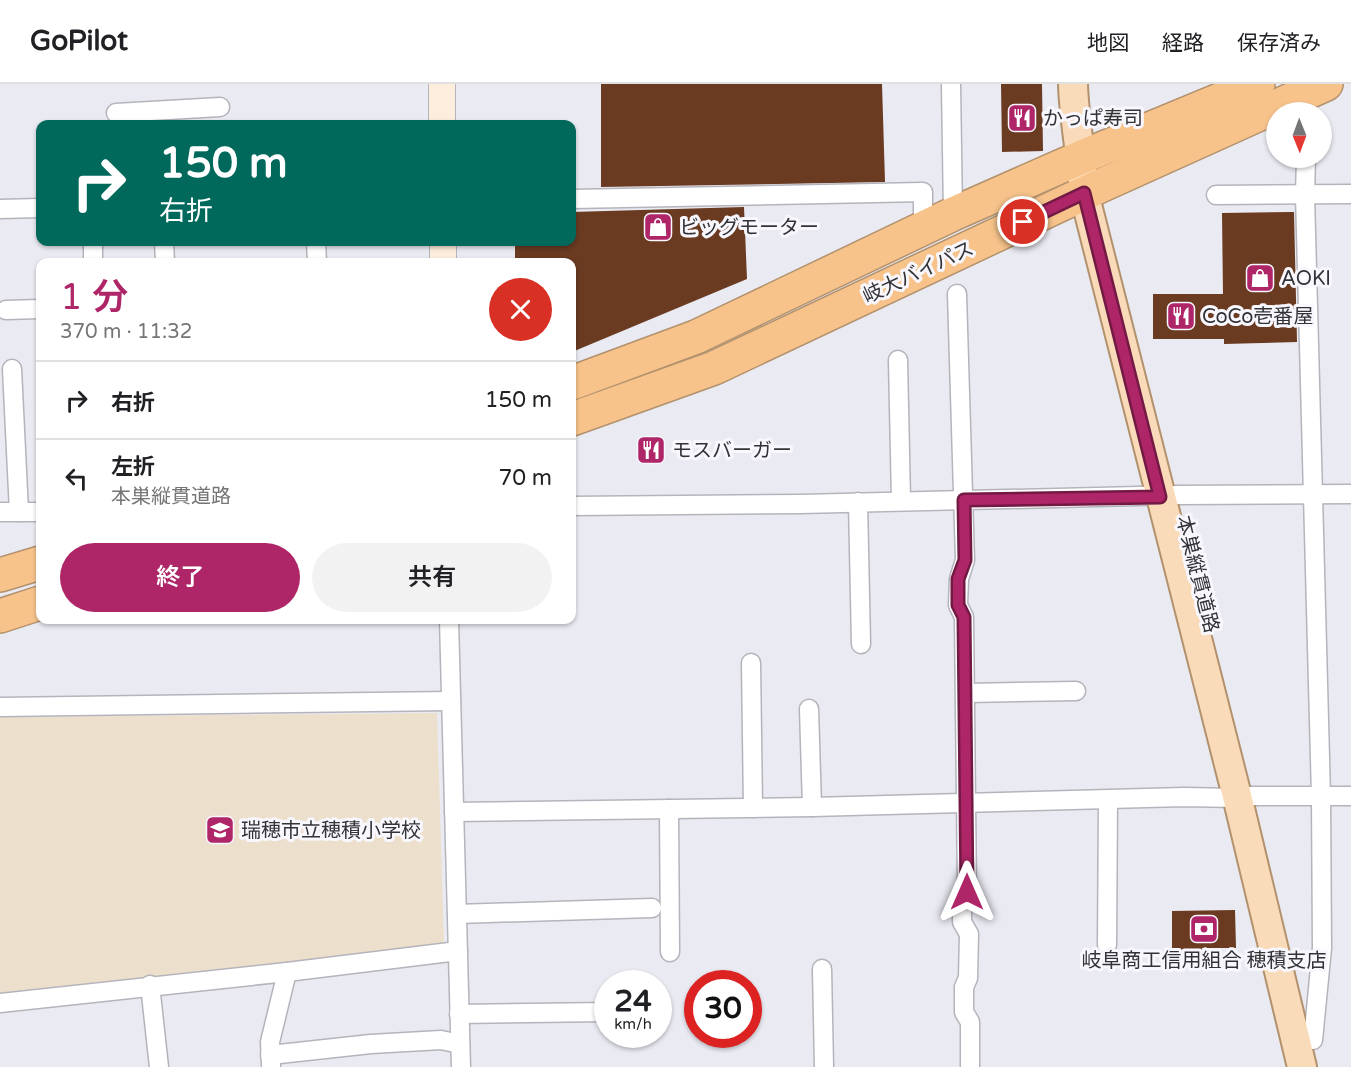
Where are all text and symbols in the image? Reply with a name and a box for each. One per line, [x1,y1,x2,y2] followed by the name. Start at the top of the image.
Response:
[30,24,128,58] text: GoPilot
[1087,31,1129,56] text: 地図
[1162,31,1204,56] text: 経路
[1237,31,1321,56] text: 保存済み
[1006,102,1038,134] restaurant icon: かっぱ寿司
[1266,102,1332,168] north arrow
[1266,102,1332,168] map controls
[1043,107,1143,131] place label: かっぱ寿司
[159,138,288,189] text: 150 m
[60,144,138,222] icon: right
[159,195,213,228] text: 右折
[997,196,1048,247] pin
[1006,205,1039,238] icon: arrive
[642,211,674,243] shop icon: ビッグモーター
[679,216,819,240] place label: ビッグモーター
[859,237,978,309] street label: 岐大バイパス
[1244,262,1276,294] shop icon: AOKI
[1281,267,1331,291] place label: AOKI
[60,276,128,319] text: 1 分
[489,278,552,341] button: close
[1165,300,1197,332] restaurant icon: CoCo壱番屋
[1202,305,1313,329] place label: CoCo壱番屋
[60,320,192,344] text: 370 m · 11:32
[60,384,93,417] icon: right
[485,387,552,413] text: 150 m
[111,390,155,416] text: 右折
[635,434,667,466] restaurant icon: モスバーガー
[672,439,792,463] place label: モスバーガー
[111,454,155,480] text: 左折
[60,462,93,495] icon: left
[498,465,552,491] text: 70 m
[111,485,231,509] text: 本巣縦貫道路
[1171,513,1223,635] street label: 本巣縦貫道路
[60,543,300,612] button: 終了
[312,543,552,612] button: 共有
[204,814,236,846] school or university icon: 瑞穂市立穂積小学校
[241,819,421,843] place label: 瑞穂市立穂積小学校
[935,860,999,924] position arrow
[1188,913,1220,945] bank icon: 岐阜商工信用組合 穂積支店
[1081,949,1327,973] place label: 岐阜商工信用組合 穂積支店
[684,970,762,1048] speed limit sign: 30
[614,983,652,1020] text: 24
[614,1015,652,1033] text: km/h

